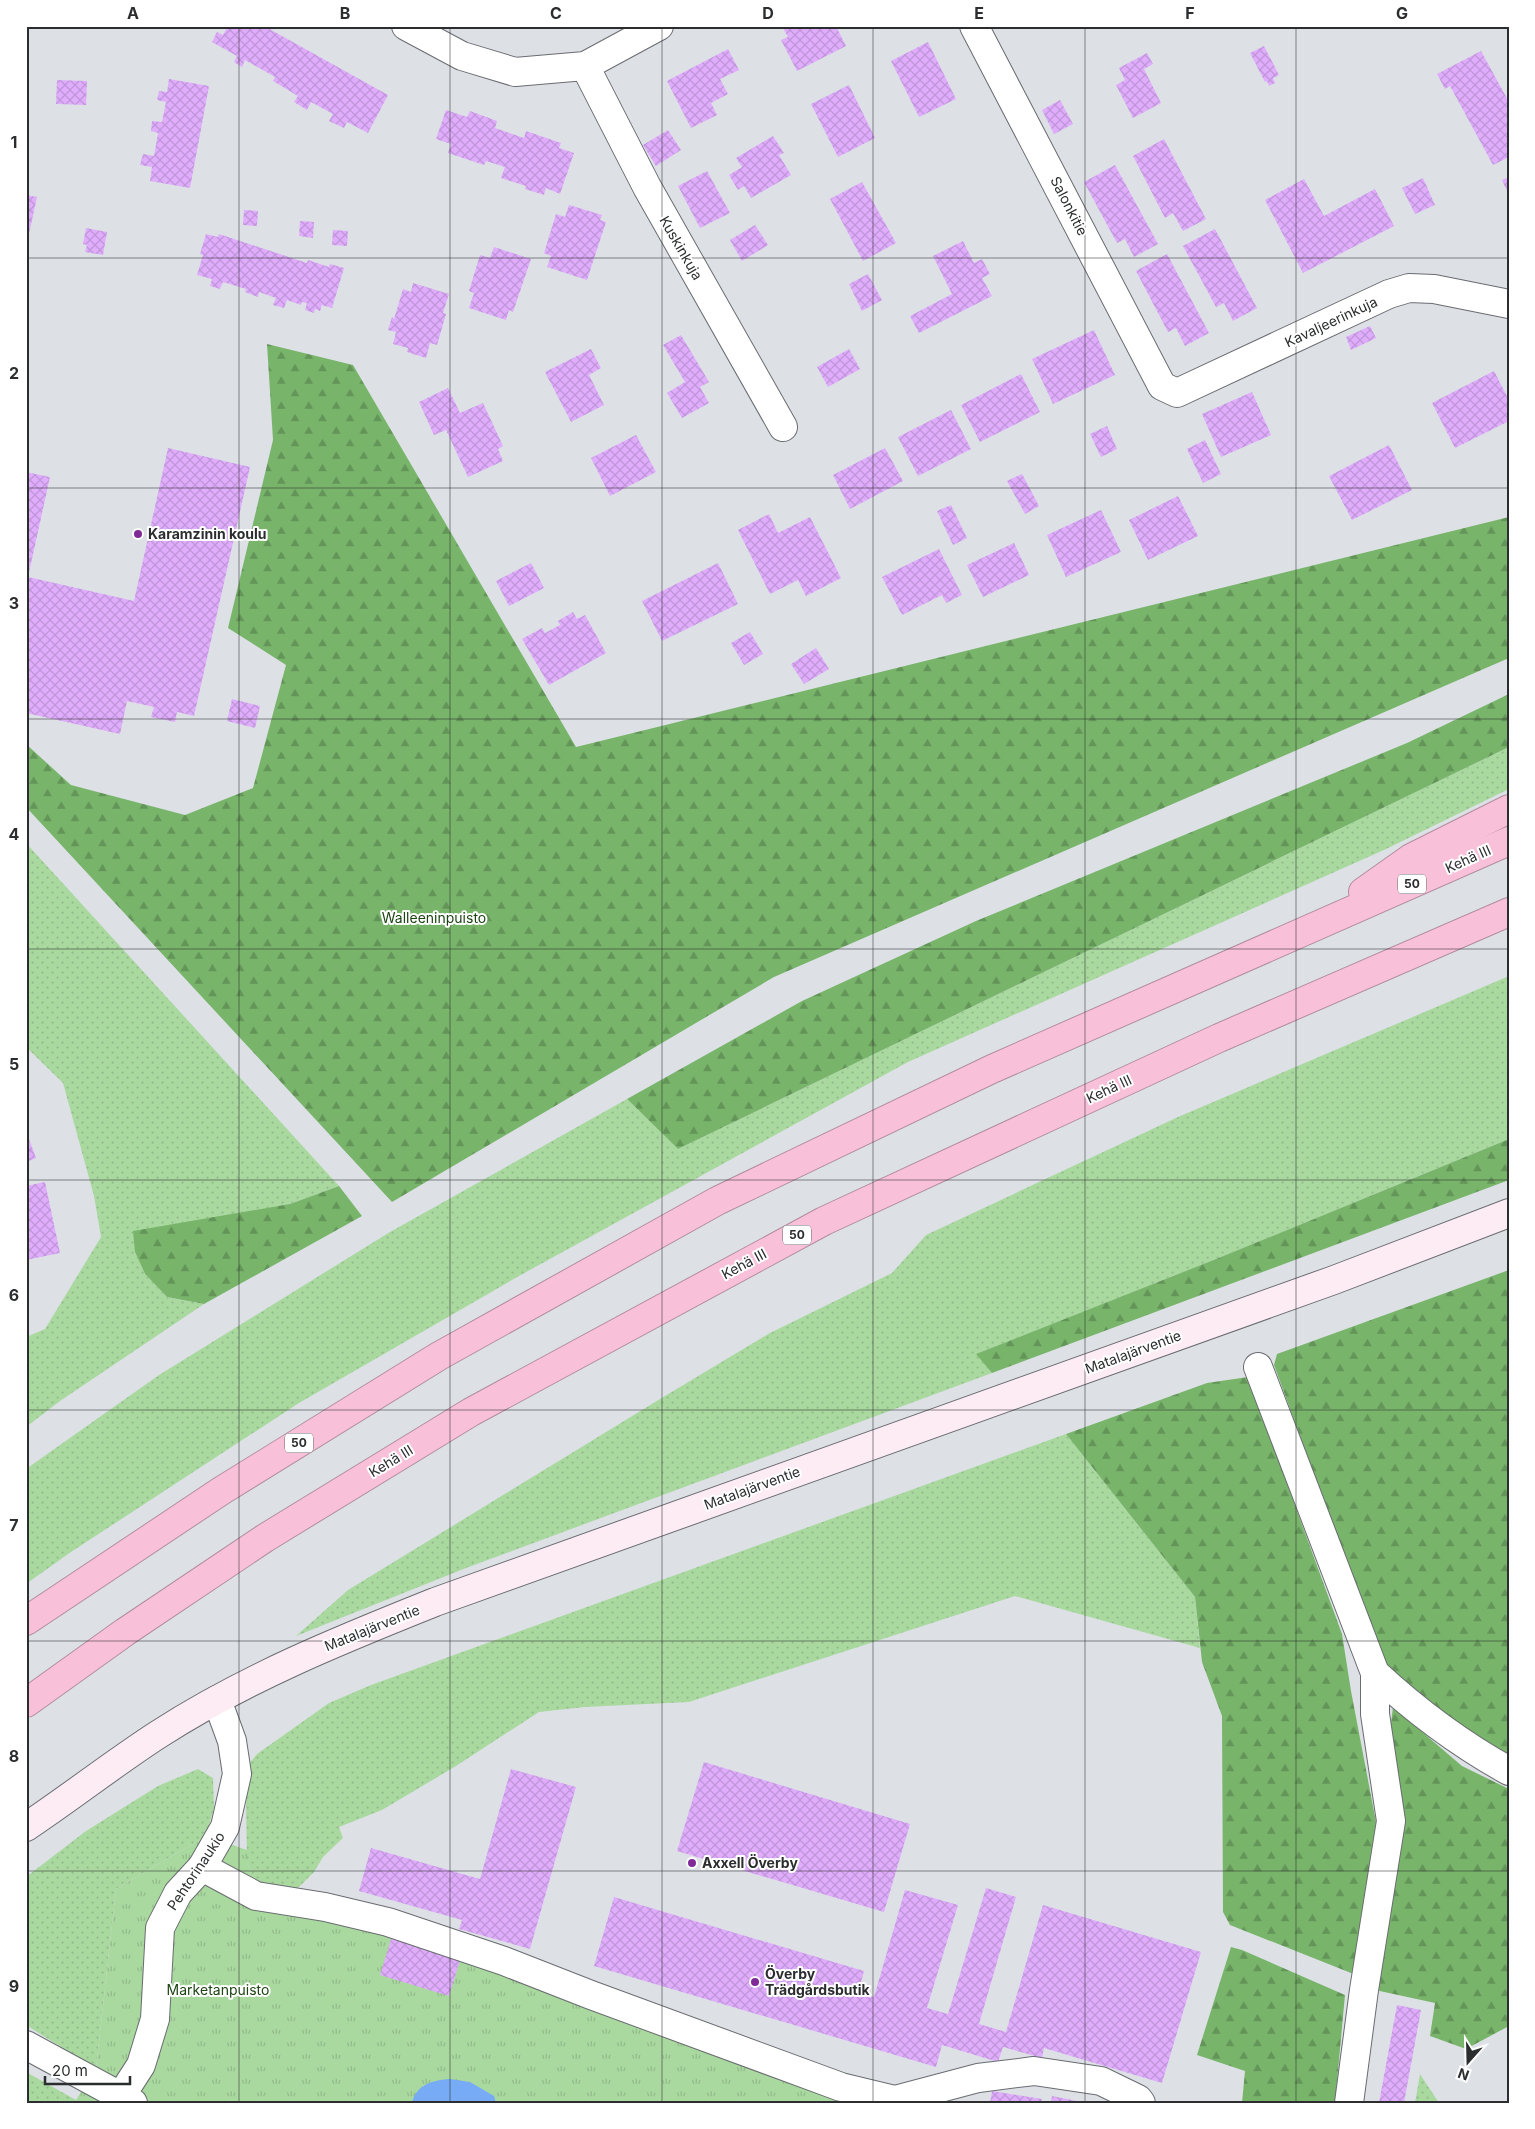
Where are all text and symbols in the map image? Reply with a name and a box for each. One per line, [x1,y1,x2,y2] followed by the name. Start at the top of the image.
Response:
[127,3,139,23] text: A
[340,3,350,23] text: B
[550,3,562,23] text: C
[762,3,774,23] text: D
[974,3,984,23] text: E
[1185,3,1195,23] text: F
[1396,3,1408,23] text: G
[11,132,17,152] text: 1
[1047,173,1092,238] street label: Salonkitie
[656,213,707,283] street label: Kuskinkuja
[1282,293,1380,350] street label: Kavaljeerinkuja
[9,363,19,383] text: 2
[148,525,267,542] place label: Karamzinin koulu
[132,528,144,540] marker: Karamzinin koulu
[9,593,19,613] text: 3
[9,824,20,844] text: 4
[1442,841,1493,876] street label: Kehä III
[1398,874,1426,894] road number: 50
[382,909,486,926] park label: Walleeninpuisto
[9,1054,19,1074] text: 5
[1083,1071,1134,1106] street label: Kehä III
[783,1226,811,1244] road number: 50
[718,1245,769,1282] street label: Kehä III
[9,1285,19,1305] text: 6
[1082,1326,1183,1377] street label: Matalajärventie
[285,1434,313,1452] road number: 50
[366,1441,416,1480] street label: Kehä III
[701,1462,802,1513] street label: Matalajärventie
[9,1515,19,1535] text: 7
[322,1601,422,1654] street label: Matalajärventie
[9,1746,19,1766] text: 8
[163,1828,228,1913] street label: Pehtorinaukio
[702,1854,798,1871] place label: Axxell Överby
[686,1857,698,1869] marker: Axxell Överby
[765,1965,870,1998] place label: Överby Trädgårdsbutik
[9,1976,19,1996] text: 9
[749,1976,761,1988] marker: Överby Trädgårdsbutik
[167,1981,269,1998] park label: Marketanpuisto
[1442,2036,1492,2086] north arrow
[45,2054,130,2086] scale bar
[52,2061,88,2080] text: 20 m
[1455,2065,1471,2084] text: N

